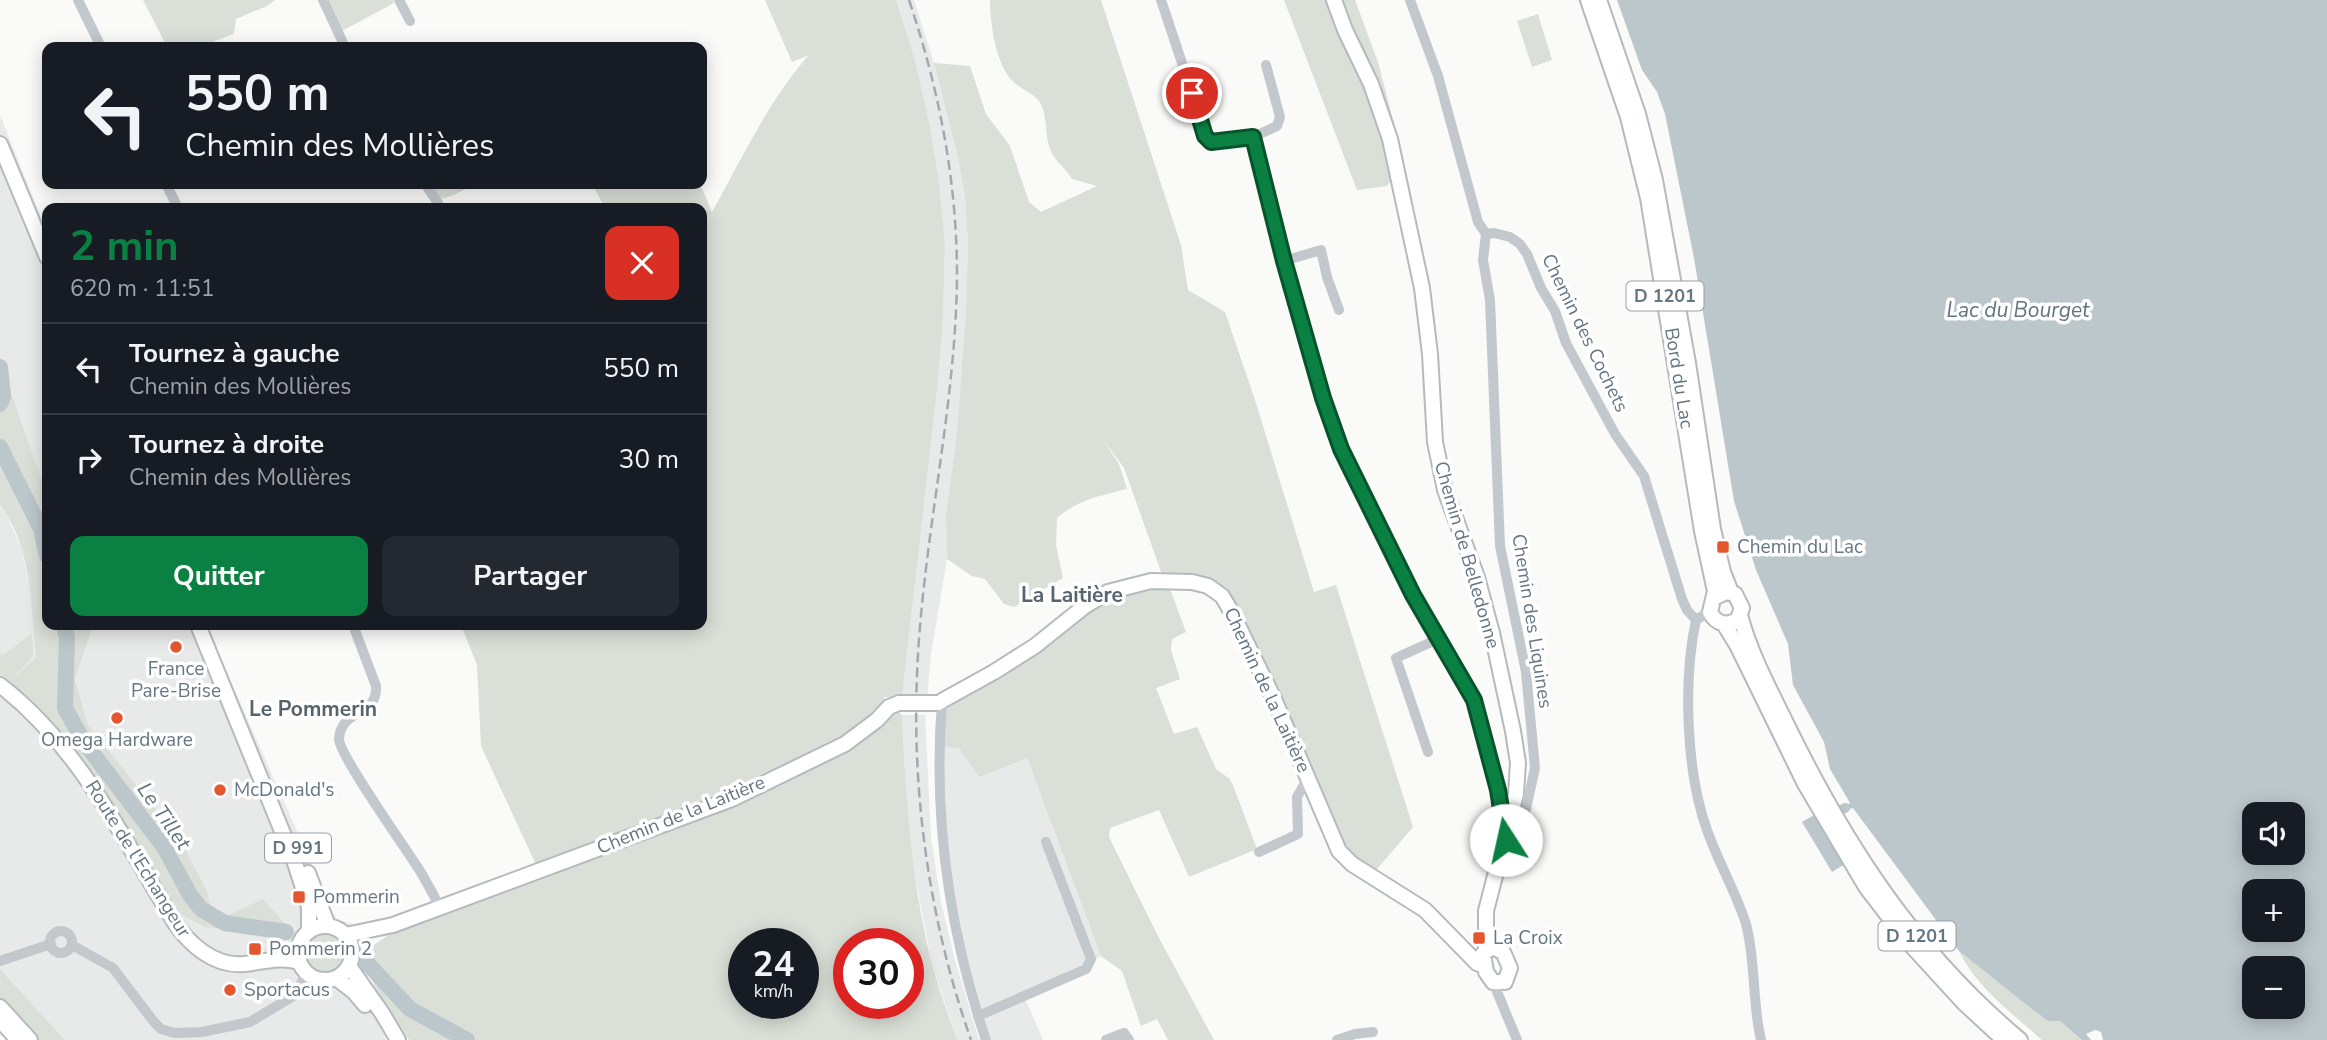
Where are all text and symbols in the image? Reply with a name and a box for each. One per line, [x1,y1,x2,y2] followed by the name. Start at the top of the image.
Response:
[185,60,329,127] text: 550 m
[1162,63,1222,123] pin
[70,70,161,161] icon: left
[1173,74,1211,112] icon: arrive
[185,124,494,167] text: Chemin des Mollières
[70,218,179,275] text: 2 min
[605,226,679,300] button: close
[1535,249,1635,417] street label: Chemin des Cochets
[70,273,215,304] text: 620 m · 11:51
[1626,282,1704,310] road number: D 1201
[1947,296,2090,324] water label: Lac du Bourget
[1658,326,1700,431] street label: Bord du Lac
[129,336,340,371] text: Tournez à gauche
[70,350,108,388] icon: left
[603,351,679,386] text: 550 m
[129,371,351,402] text: Chemin des Mollières
[129,427,324,462] text: Tournez à droite
[70,441,108,479] icon: right
[619,442,679,477] text: 30 m
[1428,458,1506,652] street label: Chemin de Belledonne
[129,462,351,493] text: Chemin des Mollières
[1505,532,1559,710] street label: Chemin des Liquines
[1737,534,1863,560] place label: Chemin du Lac
[70,536,368,616] button: Quitter
[382,536,679,616] button: Partager
[1715,539,1731,555] marker: Chemin du Lac
[1021,581,1123,609] district label: La Laitière
[1217,603,1317,777] street label: Chemin de la Laitière
[168,639,184,655] marker: France Pare-Brise
[131,656,221,704] place label: France Pare-Brise
[249,695,377,723] district label: Le Pommerin
[109,710,125,726] marker: Omega Hardware
[41,727,193,753] place label: Omega Hardware
[593,769,769,861] street label: Chemin de la Laitière
[79,776,197,943] street label: Route de l'Echangeur
[131,777,198,856] water label: Le Tillet
[234,777,335,803] place label: McDonald's
[212,782,228,798] marker: McDonald's
[2242,802,2305,1019] map controls
[2242,802,2305,865] button: sound
[1469,803,1543,877] position arrow
[265,834,331,862] road number: D 991
[2242,879,2305,942] button: +
[313,884,400,910] place label: Pommerin
[291,889,307,905] marker: Pommerin
[1878,922,1955,951] road number: D 1201
[1493,925,1563,951] place label: La Croix
[833,928,924,1019] speed limit sign: 30
[1471,930,1487,946] marker: La Croix
[269,936,372,962] place label: Pommerin 2
[247,941,263,957] marker: Pommerin 2
[752,941,795,988] text: 24
[2242,956,2305,1019] button: −
[244,977,330,1003] place label: Sportacus
[754,979,793,1003] text: km/h
[222,982,238,998] marker: Sportacus

